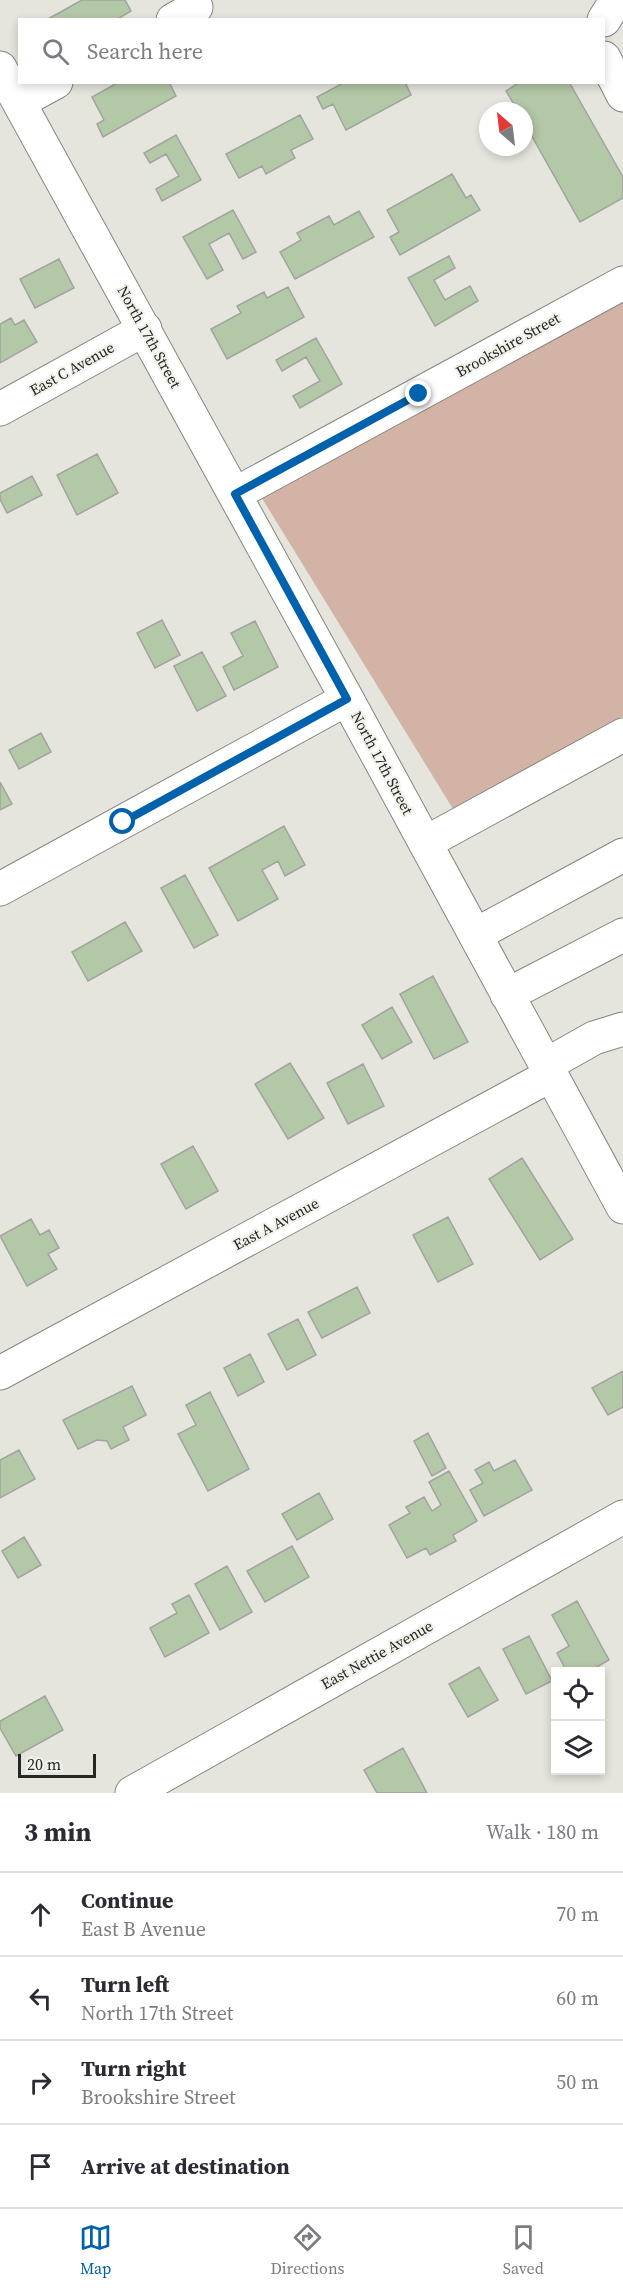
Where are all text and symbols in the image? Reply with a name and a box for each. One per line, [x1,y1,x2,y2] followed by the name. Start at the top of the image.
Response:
[18,18,605,84] search box
[39,35,72,68] icon: search
[87,36,203,66] text: Search here
[479,102,533,156] north arrow
[113,282,186,392] street label: North 17th Street
[452,307,564,382] street label: Brookshire Street
[26,336,118,400] street label: East C Avenue
[405,380,431,406] route end
[346,707,419,818] street label: North 17th Street
[109,808,135,834] route start
[229,1192,323,1255] street label: East A Avenue
[317,1615,437,1694] street label: East Nettie Avenue
[551,1667,605,1775] map controls
[551,1667,605,1721] button: locate
[551,1721,605,1775] button: layers
[18,1751,96,1778] scale bar
[27,1753,61,1775] text: 20 m
[24,1814,91,1850] text: 3 min
[486,1818,599,1846] text: Walk · 180 m
[81,1885,174,1915] text: Continue
[24,1898,57,1931] icon: ahead
[556,1900,599,1928] text: 70 m
[81,1915,206,1943] text: East B Avenue
[81,1969,169,1999] text: Turn left
[24,1982,57,2015] icon: left
[556,1984,599,2012] text: 60 m
[81,1999,233,2027] text: North 17th Street
[81,2053,186,2083] text: Turn right
[24,2066,57,2099] icon: right
[556,2068,599,2096] text: 50 m
[81,2083,236,2111] text: Brookshire Street
[24,2150,57,2183] icon: arrive
[81,2151,290,2181] text: Arrive at destination
[79,2221,112,2279] tab: Map
[270,2221,345,2279] tab: Directions
[503,2221,544,2279] tab: Saved

